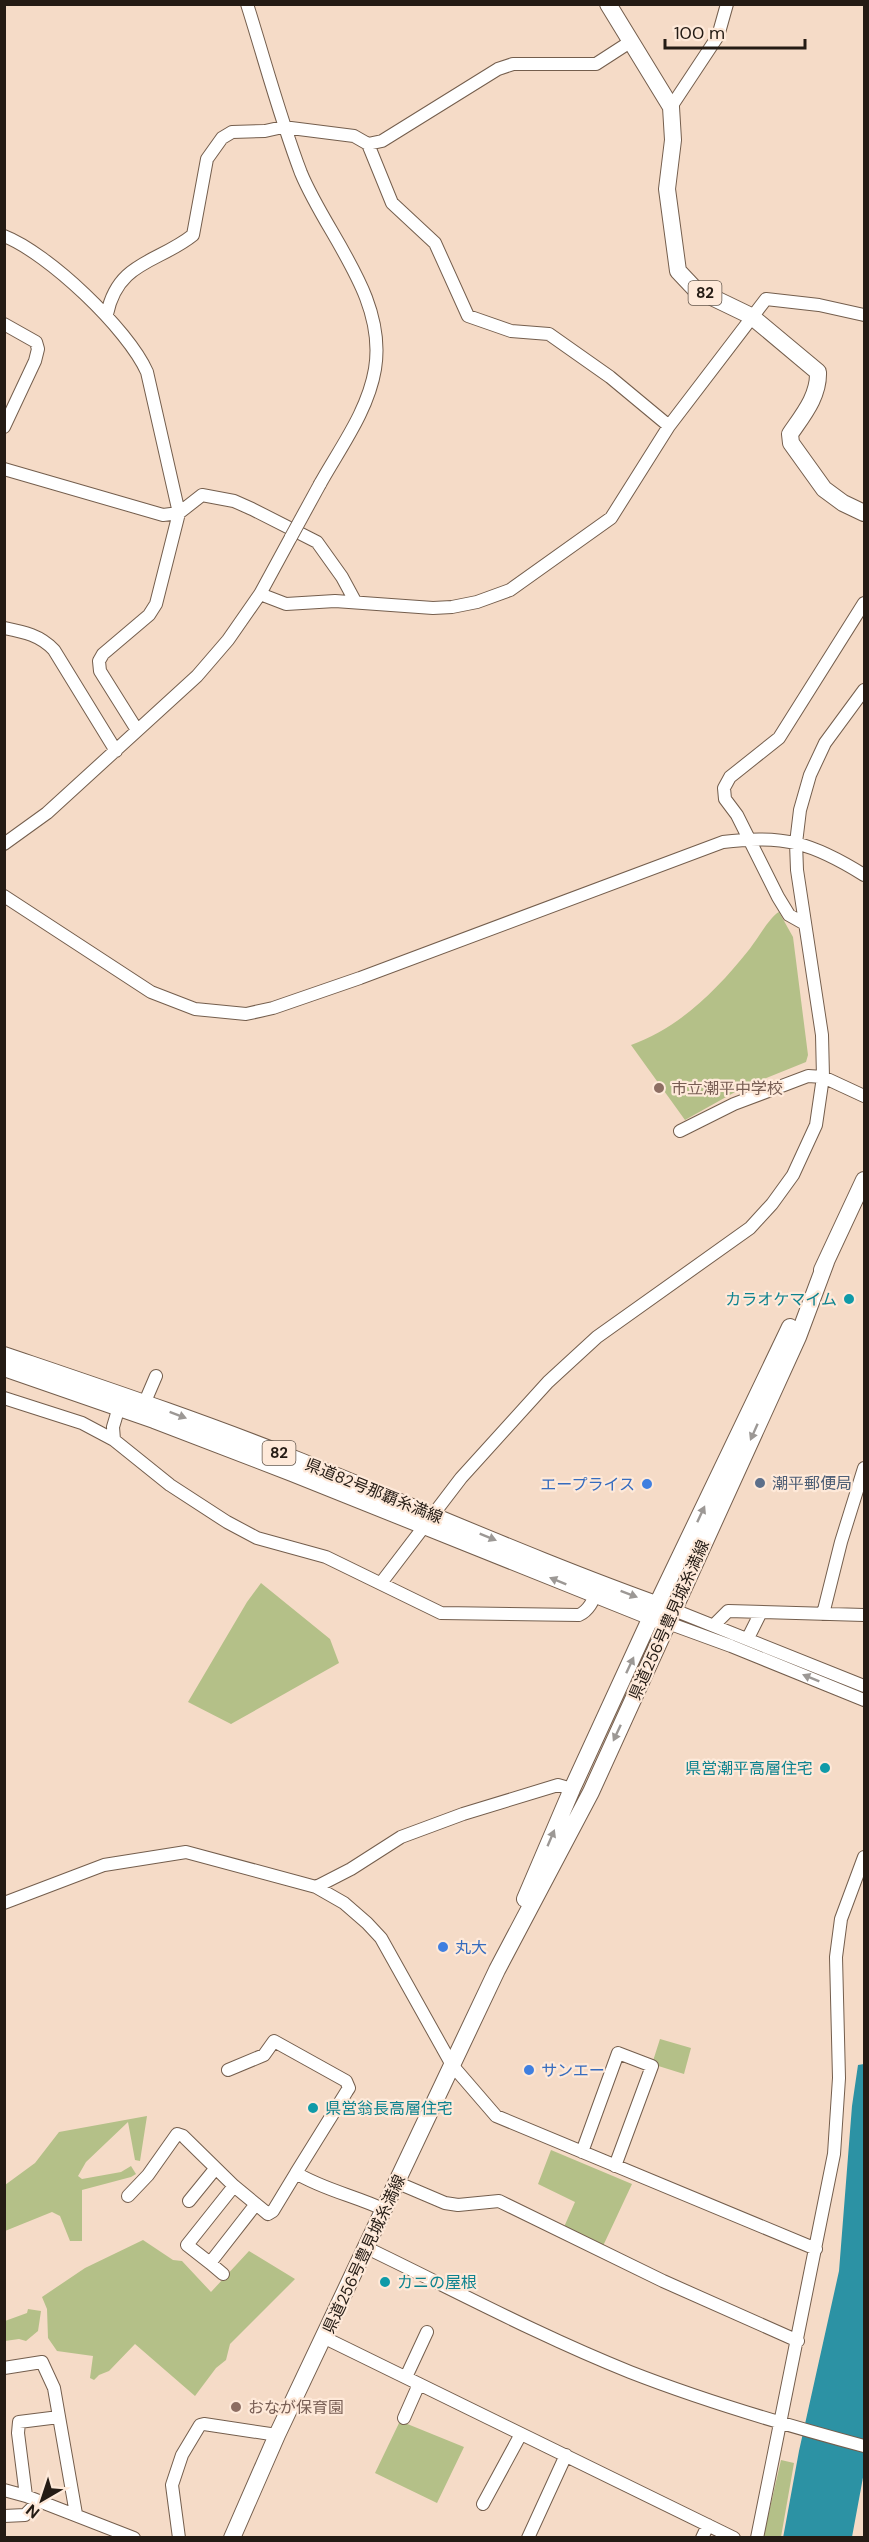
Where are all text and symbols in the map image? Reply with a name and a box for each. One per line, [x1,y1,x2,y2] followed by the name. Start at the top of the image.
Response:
[665,12,804,50] scale bar
[674,21,725,45] text: 100 m
[688,281,722,305] road number: 82
[671,1078,783,1099] place label: 市立潮平中学校
[652,1081,666,1095] marker: 市立潮平中学校
[725,1289,837,1310] place label: カラオケマイム
[842,1292,856,1306] marker: カラオケマイム
[169,1410,187,1420] one-way arrow
[750,1424,759,1441] one-way arrow
[262,1441,296,1465] road number: 82
[302,1454,446,1528] street label: 県道82号那覇糸満線
[772,1473,852,1494] place label: 潮平郵便局
[540,1474,635,1495] place label: エープライス
[753,1476,767,1490] marker: 潮平郵便局
[640,1477,654,1491] marker: エープライス
[696,1505,705,1522] one-way arrow
[479,1533,497,1543] one-way arrow
[624,1537,714,1703] street label: 県道256号豊見城糸満線
[548,1575,566,1585] one-way arrow
[620,1590,638,1599] one-way arrow
[625,1657,634,1674] one-way arrow
[801,1673,819,1683] one-way arrow
[613,1725,622,1742] one-way arrow
[685,1758,813,1779] place label: 県営潮平高層住宅
[818,1761,832,1775] marker: 県営潮平高層住宅
[547,1829,556,1847] one-way arrow
[455,1937,487,1958] place label: 丸大
[436,1940,450,1954] marker: 丸大
[541,2060,605,2081] place label: サンエー
[522,2063,536,2077] marker: サンエー
[325,2098,453,2119] place label: 県営翁長高層住宅
[306,2101,320,2115] marker: 県営翁長高層住宅
[318,2171,410,2337] street label: 県道256号豊見城糸満線
[397,2272,477,2293] place label: カニの屋根
[378,2275,392,2289] marker: カニの屋根
[248,2397,344,2418] place label: おなが保育園
[229,2400,243,2414] marker: おなが保育園
[12,2470,72,2530] north arrow
[22,2499,44,2523] text: N

